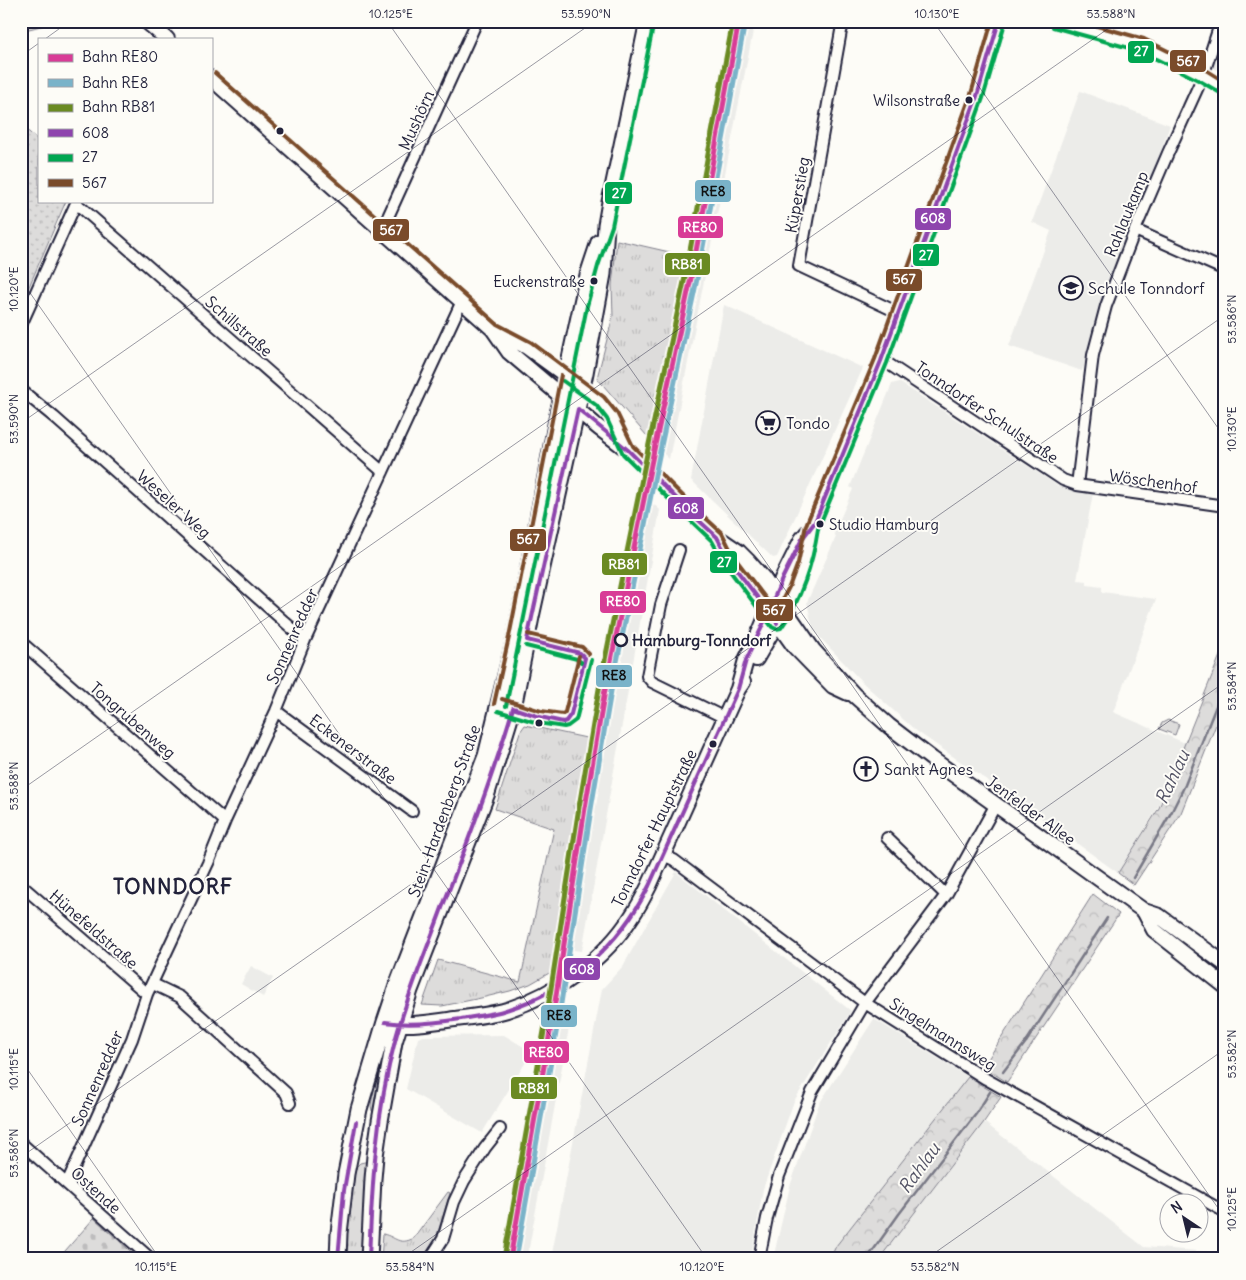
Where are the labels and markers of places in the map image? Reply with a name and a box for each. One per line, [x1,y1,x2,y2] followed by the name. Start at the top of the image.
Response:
[873,91,960,110] place label: Wilsonstraße
[964,95,974,105] marker: Wilsonstraße
[275,126,285,136] unlabelled marker
[493,272,585,291] place label: Euckenstraße
[1058,275,1084,301] school or university icon: Schule Tonndorf
[589,276,599,286] marker: Euckenstraße
[1088,278,1205,298] place label: Schule Tonndorf
[755,410,781,436] supermarket icon: Tondo
[786,413,830,433] place label: Tondo
[829,515,939,534] place label: Studio Hamburg
[815,519,825,529] marker: Studio Hamburg
[632,630,772,651] place label: Hamburg-Tonndorf
[614,633,628,647] marker: Hamburg-Tonndorf
[534,718,544,728] unlabelled marker
[708,739,718,749] unlabelled marker
[853,756,879,782] church icon: Sankt Agnes
[884,759,973,779] place label: Sankt Agnes

